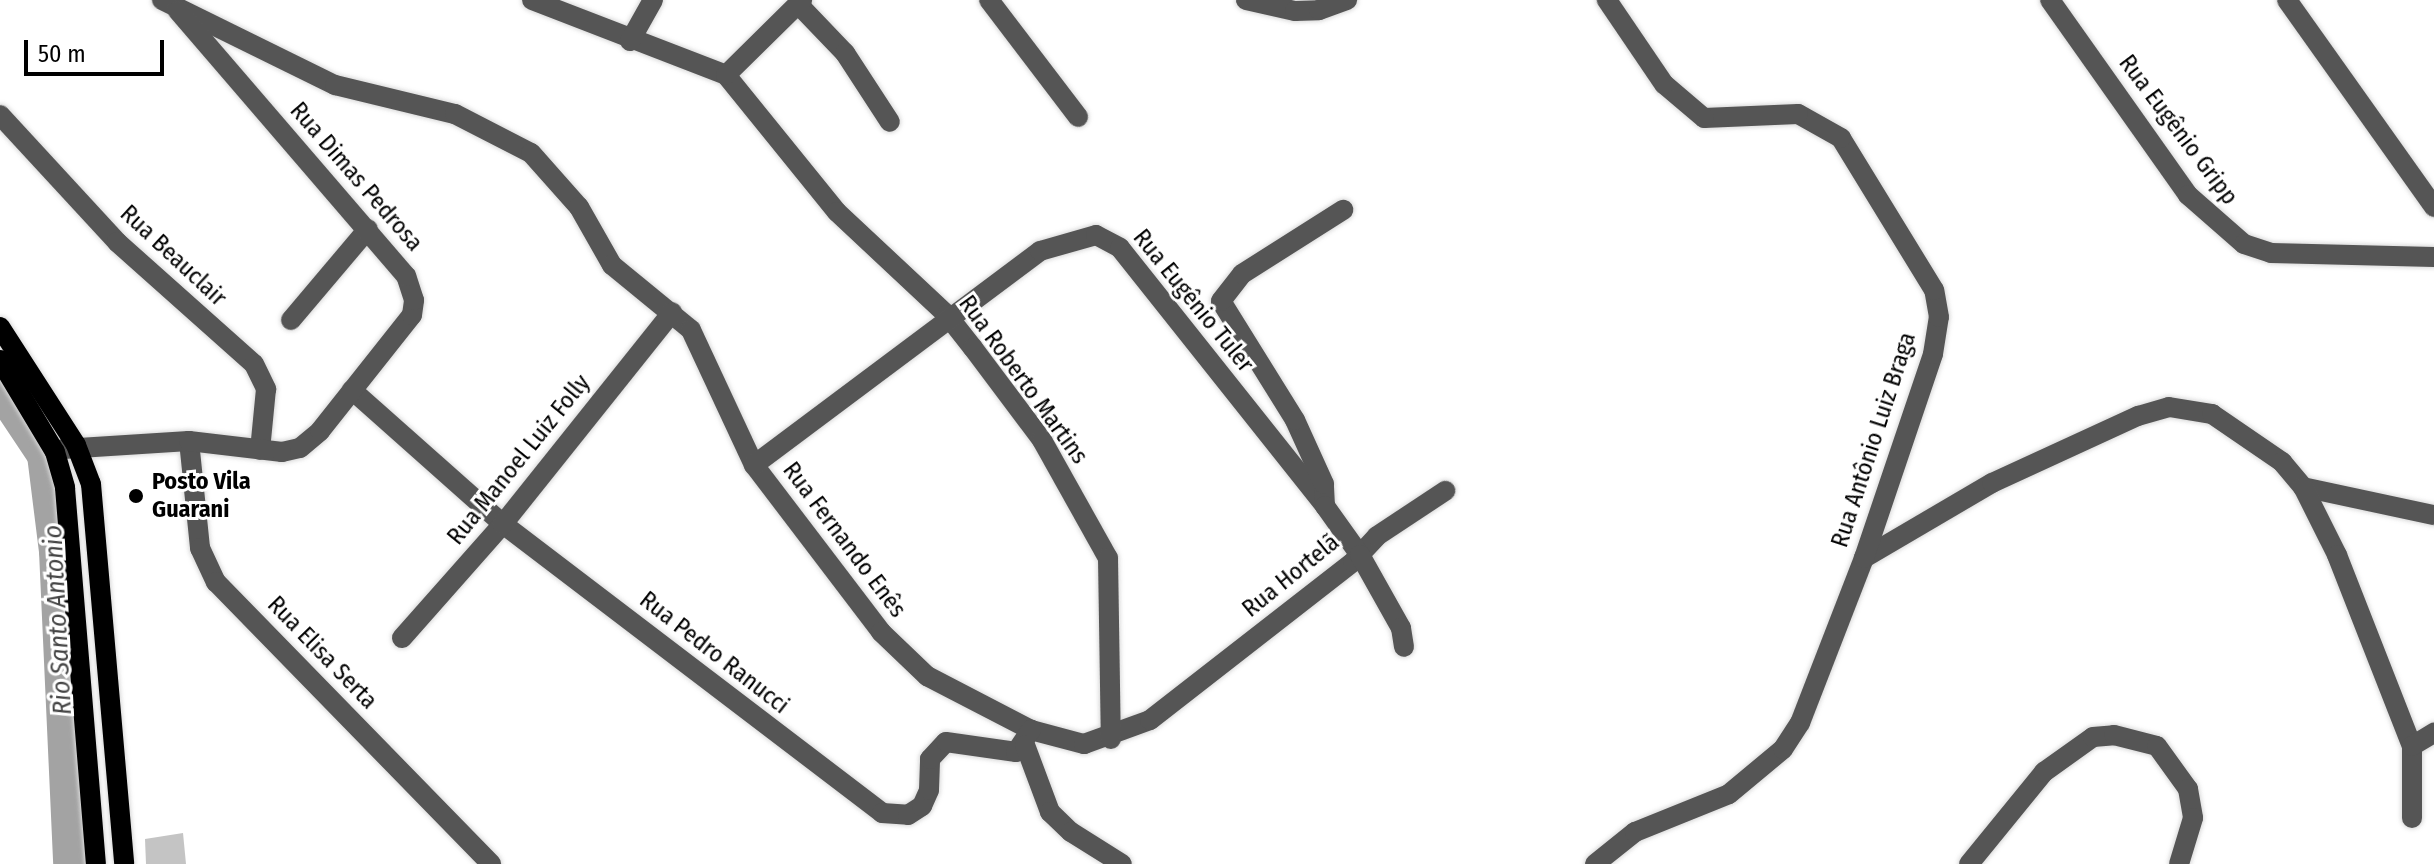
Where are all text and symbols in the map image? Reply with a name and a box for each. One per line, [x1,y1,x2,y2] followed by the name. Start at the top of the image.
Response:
[28,24,168,74] scale bar
[38,40,86,68] text: 50 m
[2112,49,2244,211] street label: Rua Eugênio Gripp
[284,97,428,257] street label: Rua Dimas Pedrosa
[114,200,232,312] street label: Rua Beauclair
[1127,224,1259,378] street label: Rua Eugênio Tuler
[952,290,1094,470] street label: Rua Roberto Martins
[1826,329,1922,551] street label: Rua Antônio Luiz Braga
[442,369,596,551] street label: Rua Manoel Luiz Folly
[776,457,912,623] street label: Rua Fernando Enês
[152,468,251,524] place label: Posto Vila Guarani
[127,487,145,505] marker: Posto Vila Guarani
[37,524,79,716] water label: Rio Santo Antonio
[1237,528,1345,624] street label: Rua Hortelã
[634,586,794,720] street label: Rua Pedro Ranucci
[261,591,383,715] street label: Rua Elisa Serta

